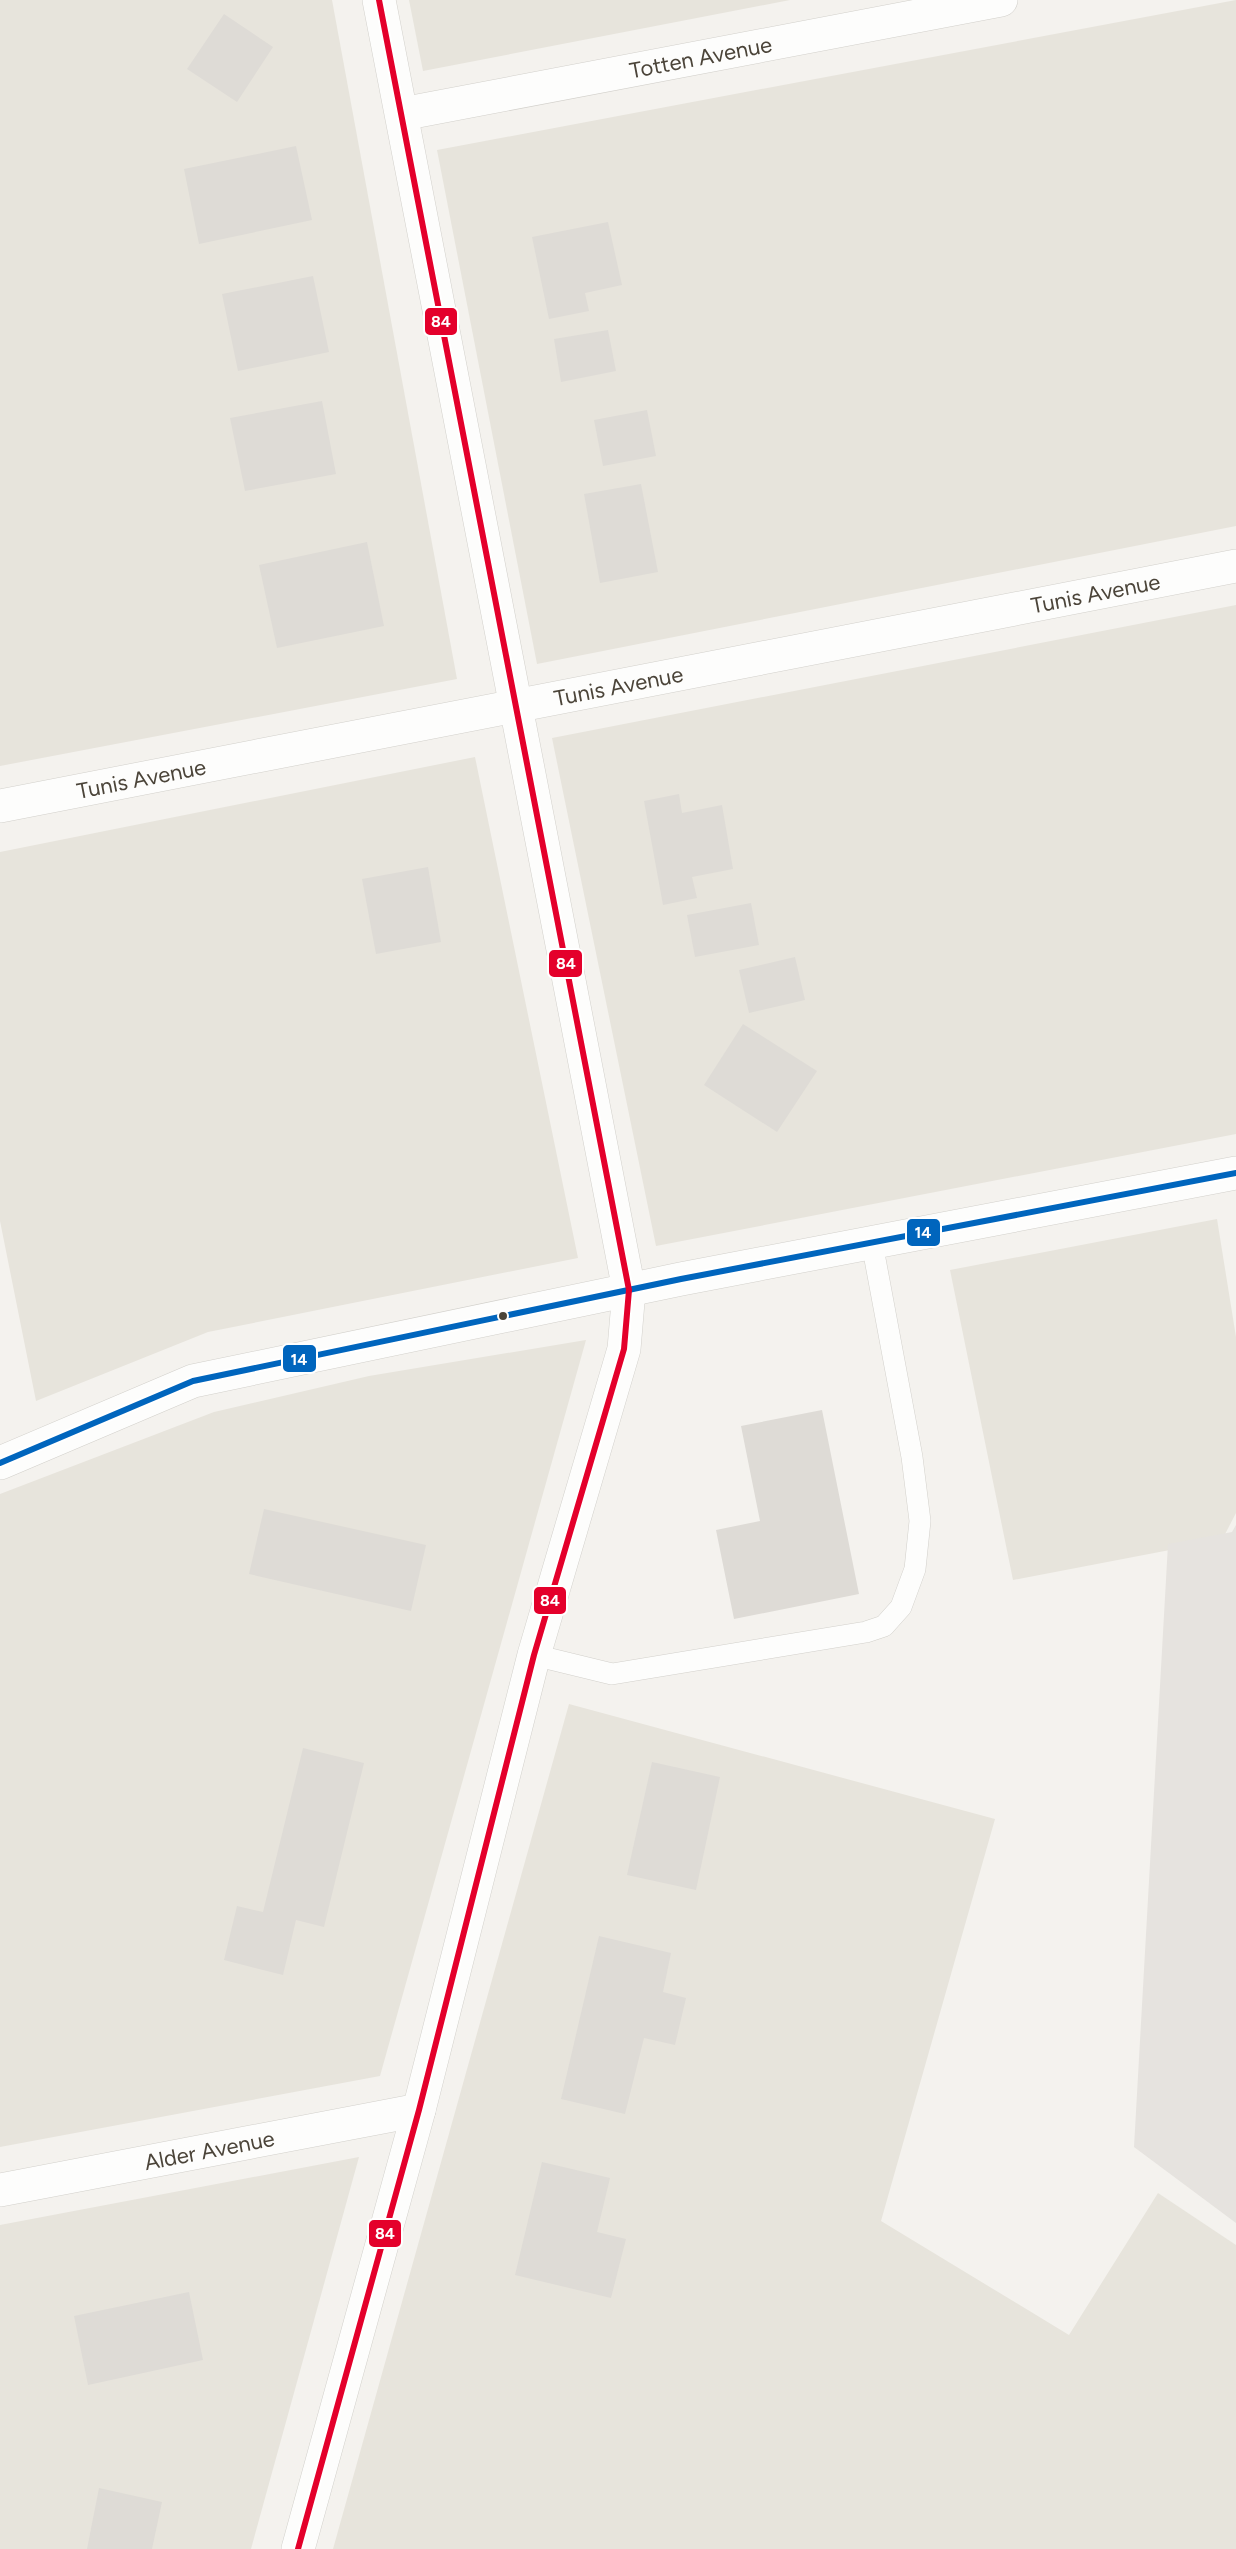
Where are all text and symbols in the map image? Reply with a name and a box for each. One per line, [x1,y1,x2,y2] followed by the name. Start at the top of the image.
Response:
[627,31,774,84] street label: Totten Avenue
[424,307,458,336] line badge: 84
[431,312,451,331] text: 84
[1029,568,1162,619] street label: Tunis Avenue
[552,661,685,712] street label: Tunis Avenue
[75,753,208,805] street label: Tunis Avenue
[548,949,583,978] line badge: 84
[556,954,576,973] text: 84
[906,1218,941,1247] line badge: 14
[915,1223,931,1242] text: 14
[497,1310,509,1322] unlabelled marker
[282,1344,317,1373] line badge: 14
[291,1350,307,1369] text: 14
[533,1586,567,1615] line badge: 84
[540,1591,560,1610] text: 84
[142,2125,277,2176] street label: Alder Avenue
[368,2219,402,2248] line badge: 84
[375,2224,395,2243] text: 84

